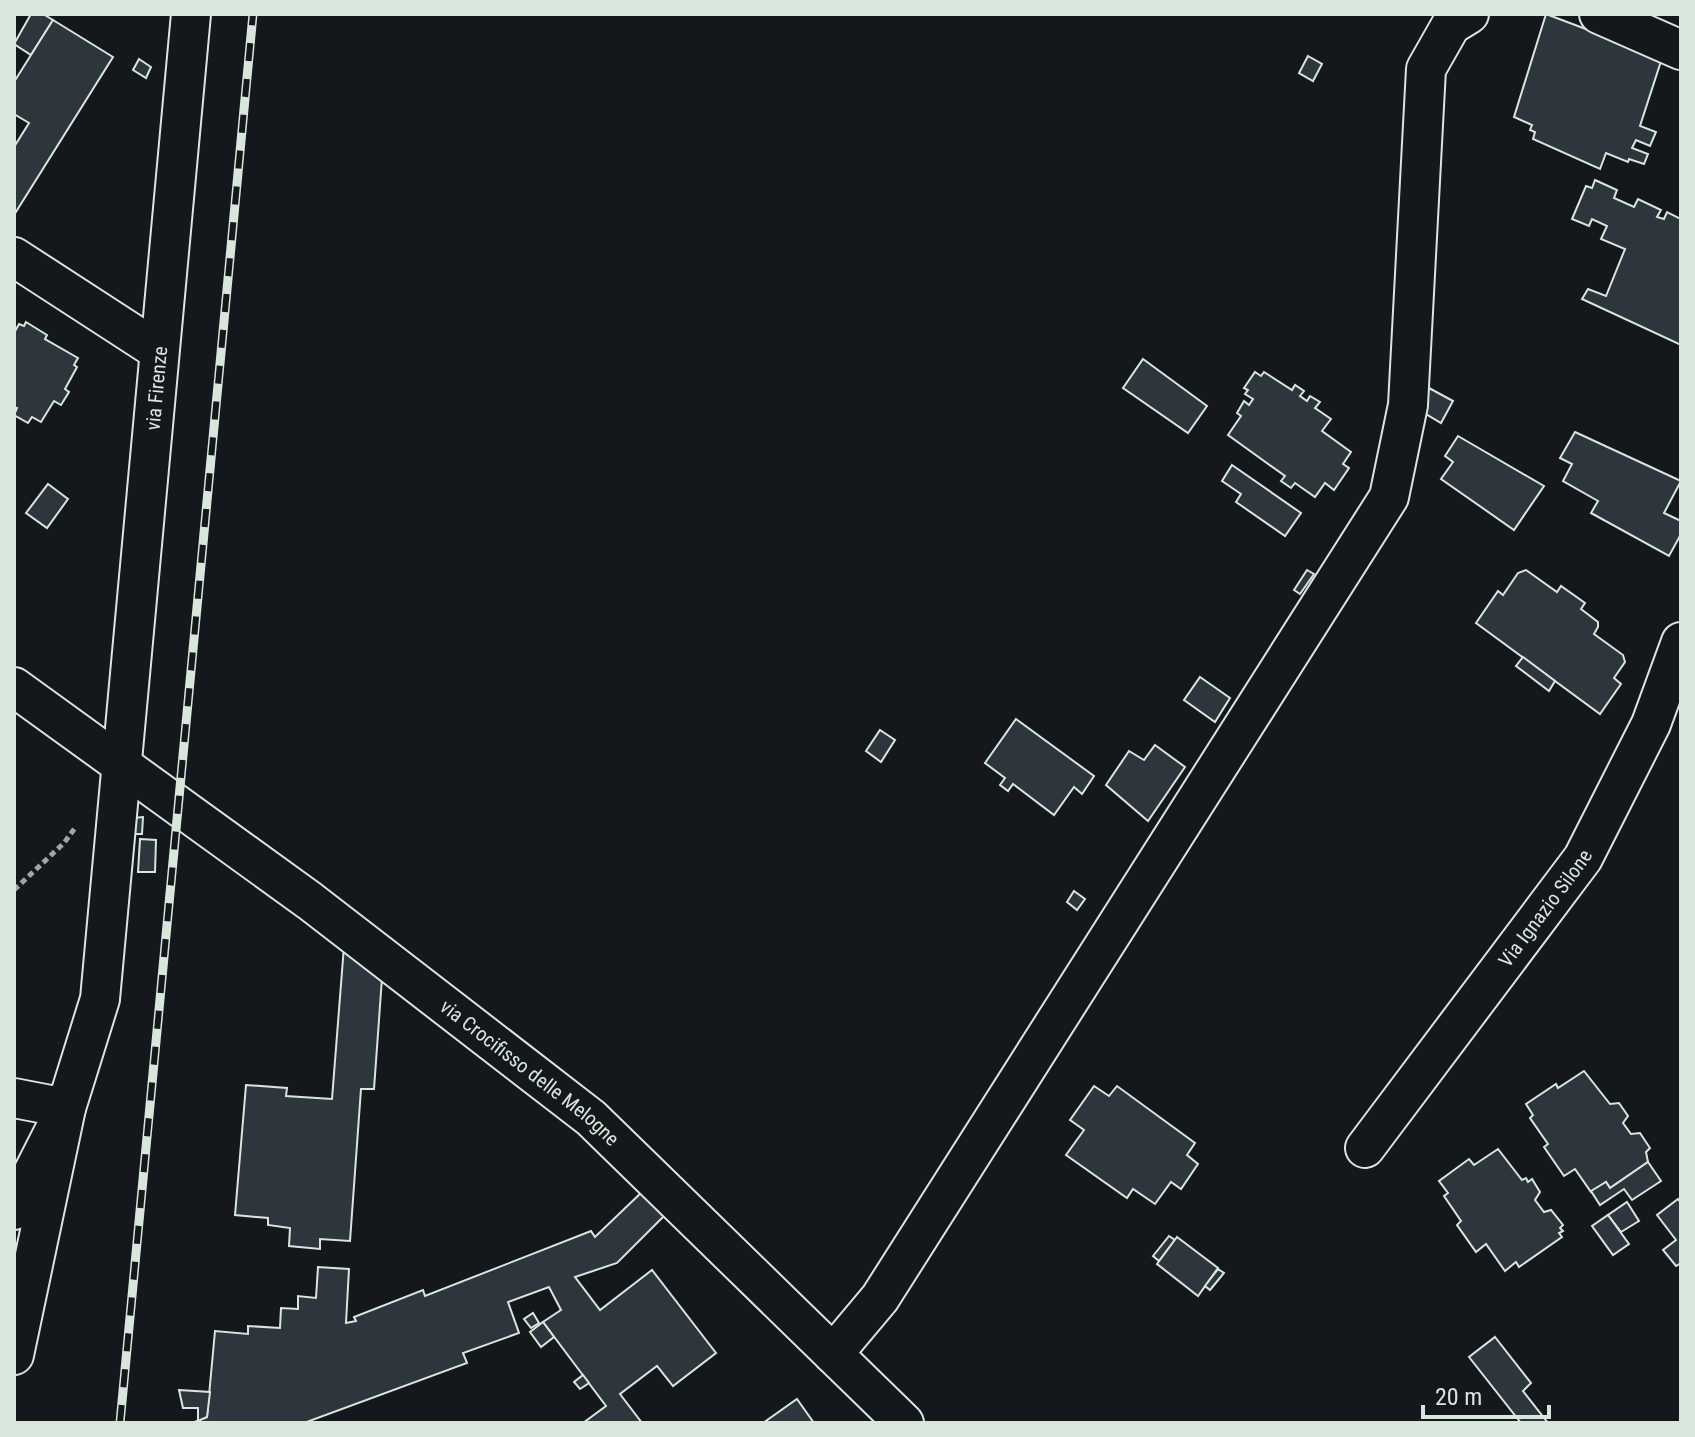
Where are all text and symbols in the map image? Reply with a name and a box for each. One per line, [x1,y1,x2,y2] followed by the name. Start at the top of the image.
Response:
[141,345,172,431] street label: via Firenze
[1493,846,1597,972] street label: Via Ignazio Silone
[436,994,624,1151] street label: via Crocifisso delle Melogne
[1423,1369,1549,1419] scale bar
[1435,1383,1482,1411] text: 20 m

